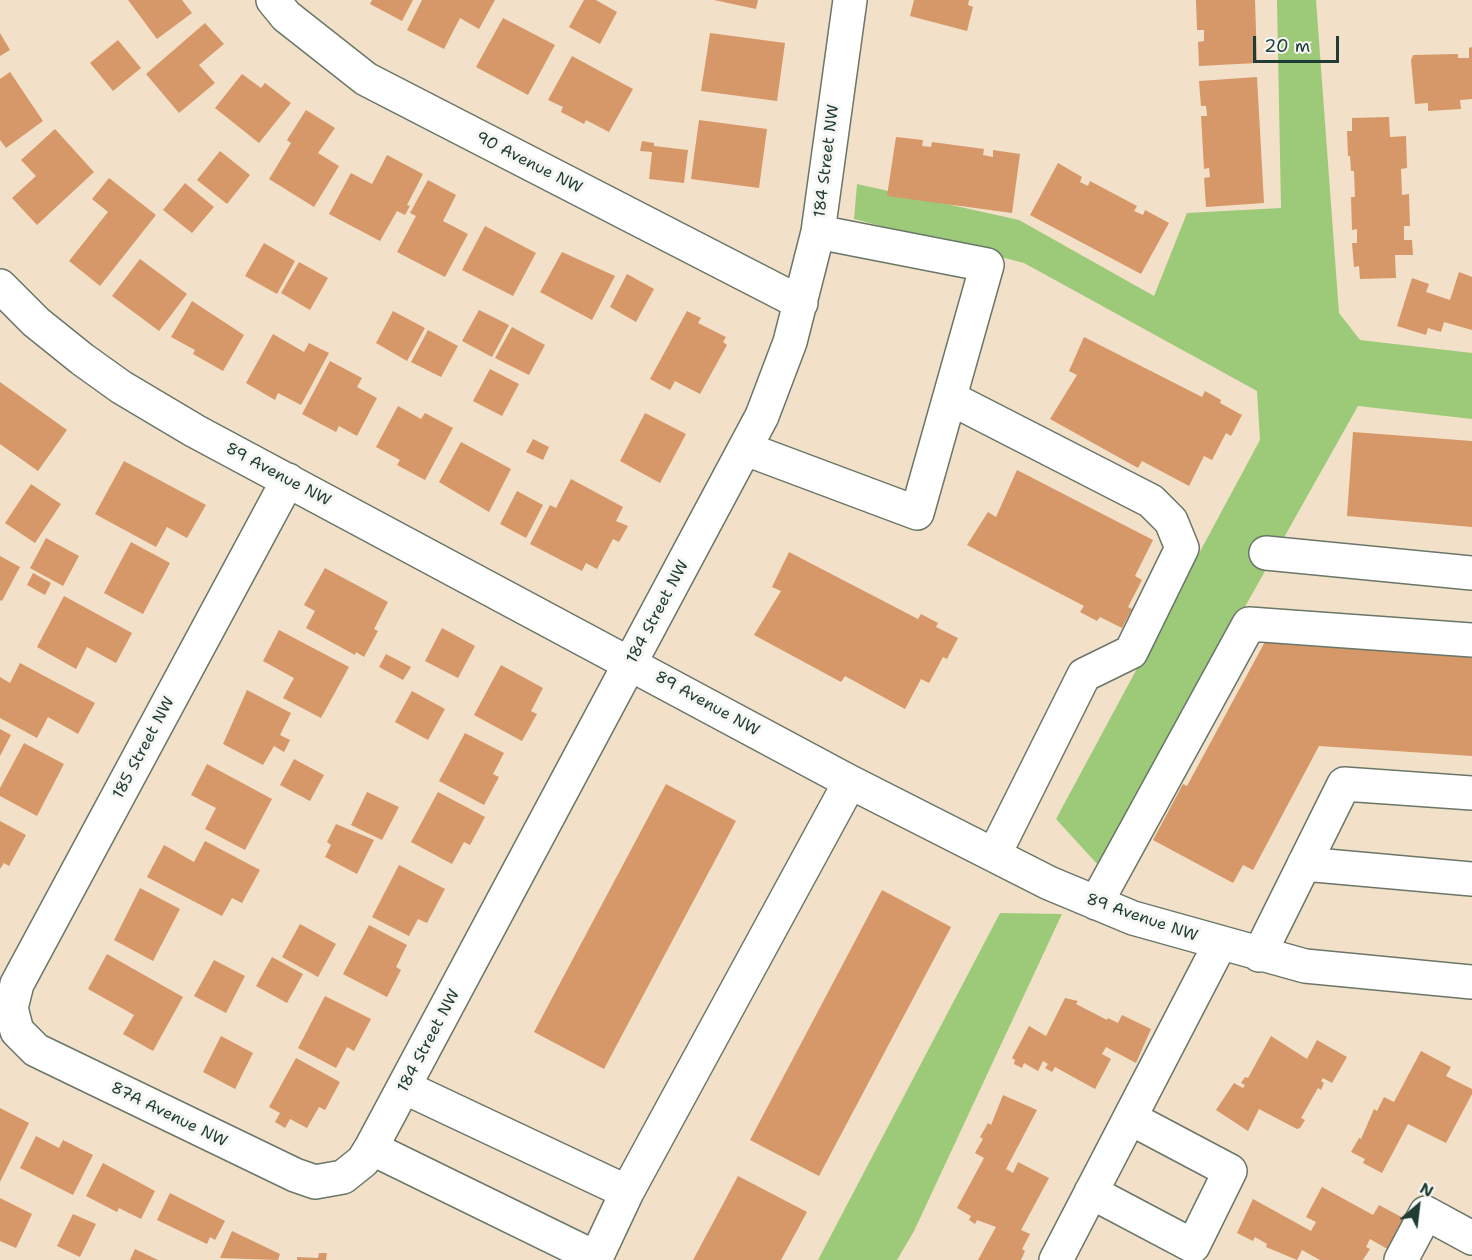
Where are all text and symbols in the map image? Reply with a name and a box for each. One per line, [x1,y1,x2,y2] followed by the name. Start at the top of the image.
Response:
[1256,24,1342,62] scale bar
[1264,34,1310,58] text: 20 m
[811,103,843,219] street label: 184 Street NW
[473,128,585,198] street label: 90 Avenue NW
[222,439,334,511] street label: 89 Avenue NW
[623,557,693,667] street label: 184 Street NW
[651,667,763,741] street label: 89 Avenue NW
[109,694,179,802] street label: 185 Street NW
[1084,890,1200,946] street label: 89 Avenue NW
[394,986,464,1096] street label: 184 Street NW
[108,1078,230,1152] street label: 87A Avenue NW
[1388,1176,1448,1236] north arrow
[1416,1177,1437,1202] text: N

